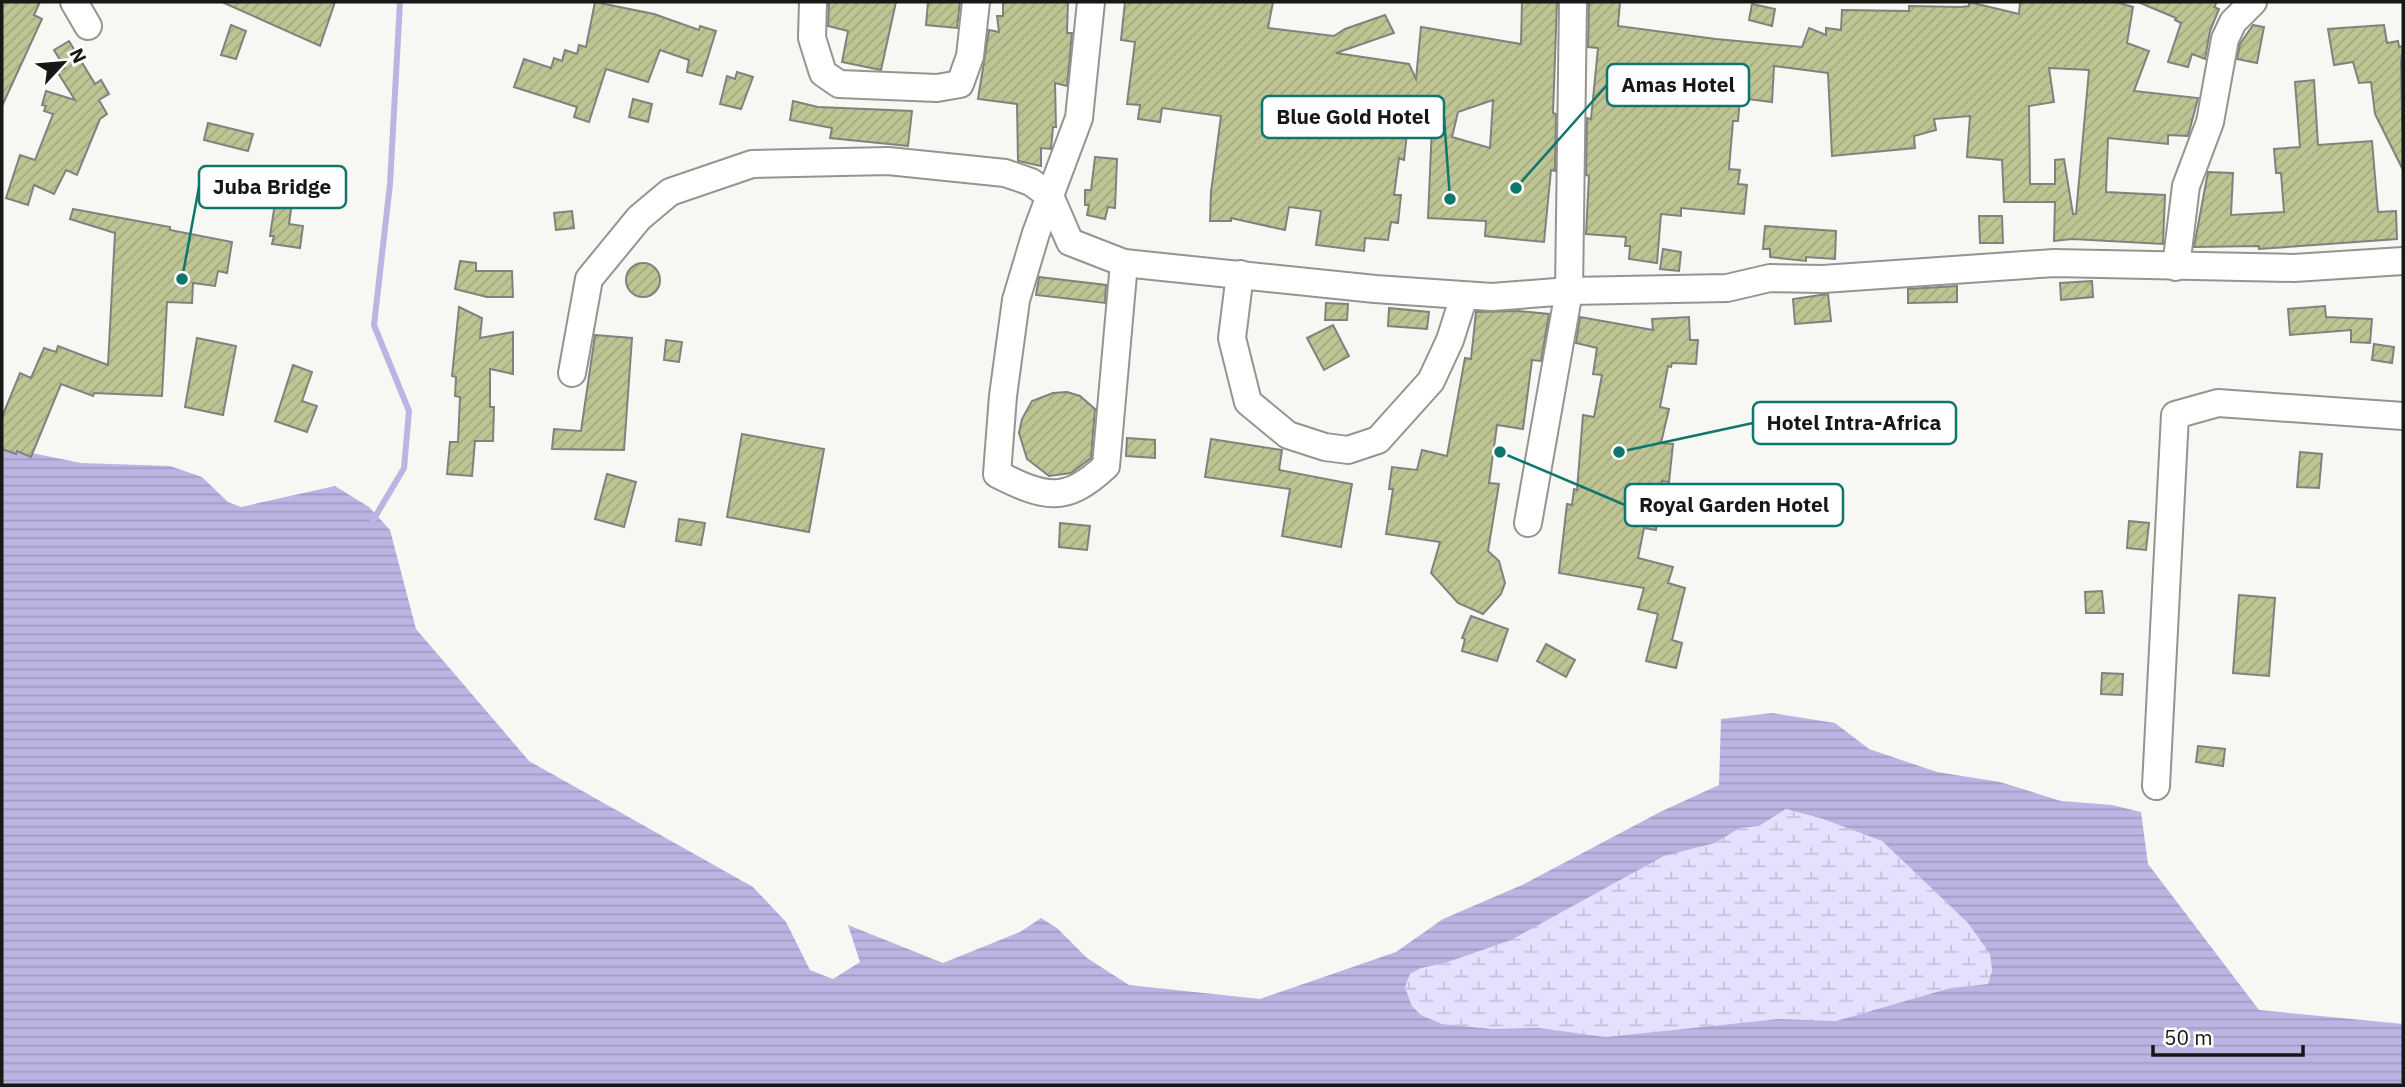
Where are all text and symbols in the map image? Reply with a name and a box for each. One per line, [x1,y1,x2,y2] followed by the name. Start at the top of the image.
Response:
[28,28,98,98] north arrow
[64,44,92,67] text: N
[1607,64,1749,106] callout: Amas Hotel
[1621,70,1735,98] text: Amas Hotel
[1262,96,1444,138] callout: Blue Gold Hotel
[1276,102,1430,130] text: Blue Gold Hotel
[199,166,346,208] callout: Juba Bridge
[213,172,331,200] text: Juba Bridge
[1753,402,1956,444] callout: Hotel Intra-Africa
[1766,408,1942,436] text: Hotel Intra-Africa
[1625,484,1843,526] callout: Royal Garden Hotel
[1639,490,1829,518] text: Royal Garden Hotel
[2153,1014,2304,1058] scale bar
[2164,1023,2213,1051] text: 50 m

